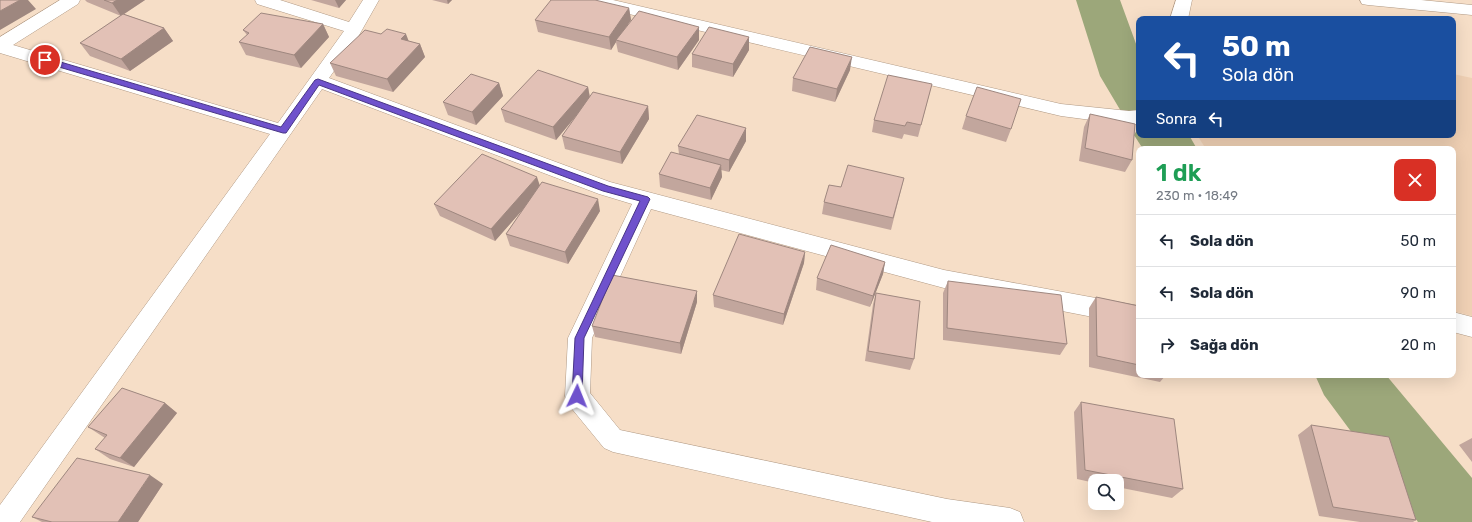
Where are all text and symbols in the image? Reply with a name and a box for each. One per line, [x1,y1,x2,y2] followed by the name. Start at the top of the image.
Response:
[1222,30,1291,63] text: 50 m
[1156,32,1208,84] icon: left
[28,43,62,77] pin
[34,49,56,71] icon: arrive
[1222,64,1294,86] text: Sola dön
[1205,108,1227,130] icon: left
[1156,110,1197,128] text: Sonra
[1156,159,1201,187] text: 1 dk
[1394,159,1436,201] button: close
[1156,188,1238,203] text: 230 m · 18:49
[1156,230,1178,252] icon: left
[1190,232,1254,250] text: Sola dön
[1401,232,1436,250] text: 50 m
[1156,282,1178,304] icon: left
[1190,284,1254,302] text: Sola dön
[1401,284,1436,302] text: 90 m
[1156,334,1178,356] icon: right
[1190,336,1259,354] text: Sağa dön
[1401,336,1436,354] text: 20 m
[556,375,598,417] position arrow
[1088,474,1124,510] map controls
[1088,474,1124,510] button: search

